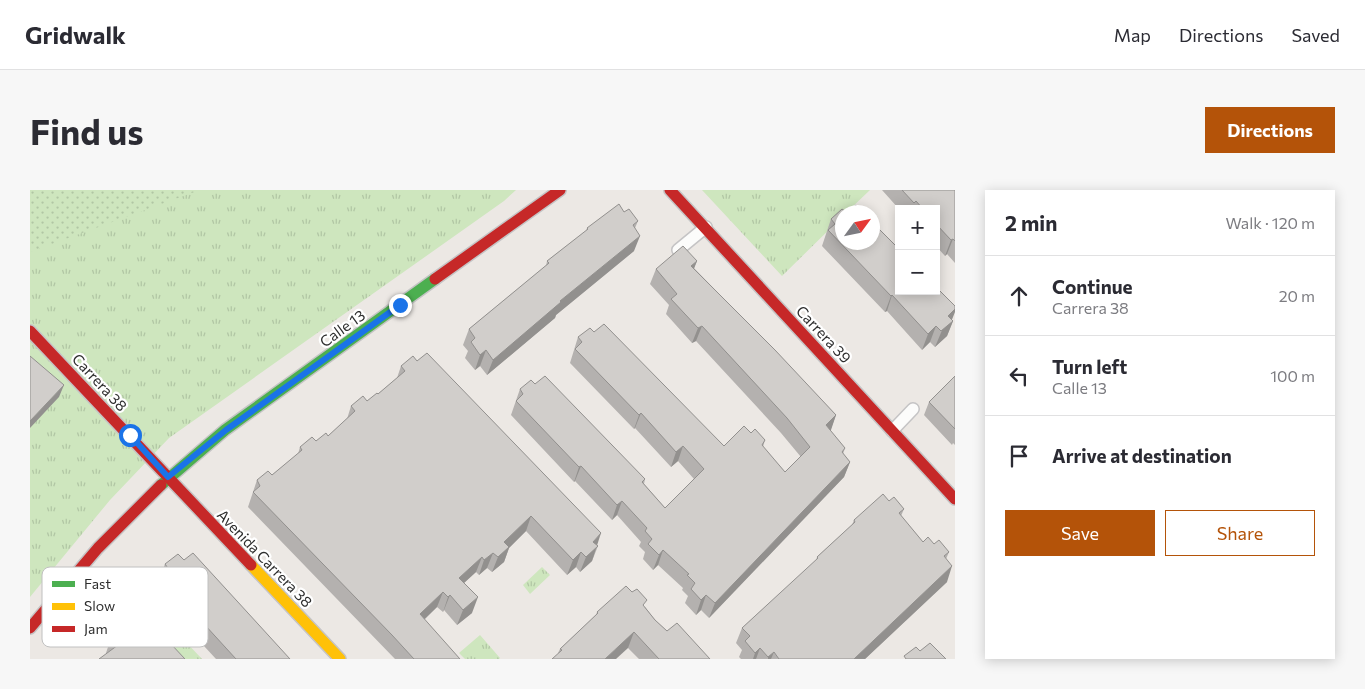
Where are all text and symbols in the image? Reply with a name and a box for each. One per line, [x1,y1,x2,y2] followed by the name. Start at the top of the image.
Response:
[25,20,126,49] text: Gridwalk
[1114,24,1151,46] text: Map
[1179,24,1263,46] text: Directions
[1291,24,1340,46] text: Saved
[1205,107,1335,153] button: Directions
[30,109,144,152] text: Find us
[835,205,880,250] north arrow
[895,205,940,295] map controls
[895,205,940,250] button: +
[1005,210,1057,235] text: 2 min
[1225,213,1315,232] text: Walk · 120 m
[895,250,940,295] button: −
[1052,275,1132,298] text: Continue
[1005,282,1033,310] icon: ahead
[1279,286,1315,305] text: 20 m
[389,294,412,317] route end
[1052,298,1129,317] text: Carrera 38
[793,302,855,366] street label: Carrera 39
[316,306,368,350] street label: Calle 13
[69,350,131,414] street label: Carrera 38
[1052,355,1127,378] text: Turn left
[1005,362,1033,390] icon: left
[1270,366,1315,385] text: 100 m
[1052,378,1107,397] text: Calle 13
[119,424,142,447] route start
[1005,442,1033,470] icon: arrive
[1052,444,1232,467] text: Arrive at destination
[214,505,316,611] street label: Avenida Carrera 38
[1005,510,1155,556] button: Save
[1165,510,1315,556] button: Share
[42,567,208,647] legend
[84,575,111,592] text: Fast
[84,597,115,614] text: Slow
[84,620,108,637] text: Jam

